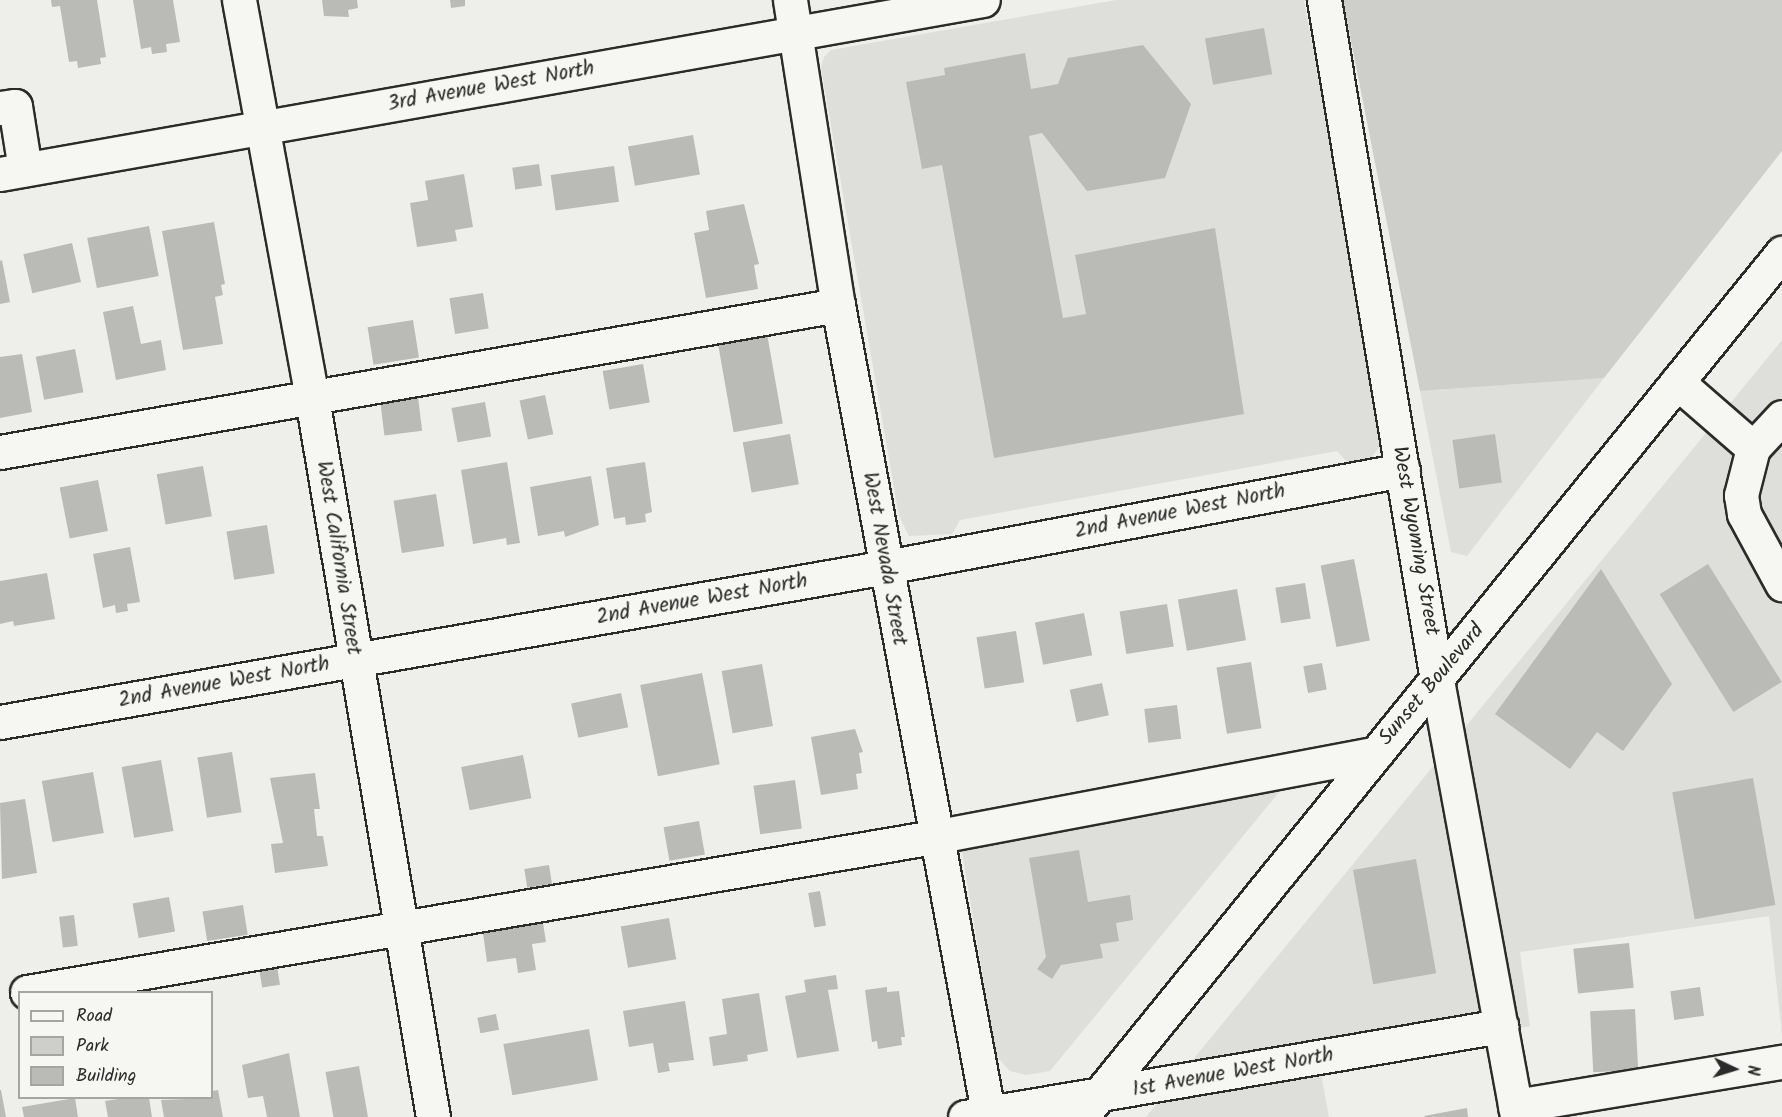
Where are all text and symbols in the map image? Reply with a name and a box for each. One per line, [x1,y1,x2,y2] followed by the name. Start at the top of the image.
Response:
[386,56,596,118] street label: 3rd Avenue West North
[1386,444,1444,638] street label: West Wyoming Street
[310,459,366,657] street label: West California Street
[856,470,912,648] street label: West Nevada Street
[1073,479,1287,545] street label: 2nd Avenue West North
[594,569,810,631] street label: 2nd Avenue West North
[1374,619,1490,751] street label: Sunset Boulevard
[116,652,332,714] street label: 2nd Avenue West North
[18,991,213,1099] legend
[76,1002,112,1031] text: Road
[76,1032,109,1061] text: Park
[1704,1039,1764,1099] north arrow
[1130,1043,1336,1103] street label: 1st Avenue West North
[76,1062,136,1091] text: Building
[1740,1064,1765,1076] text: N

